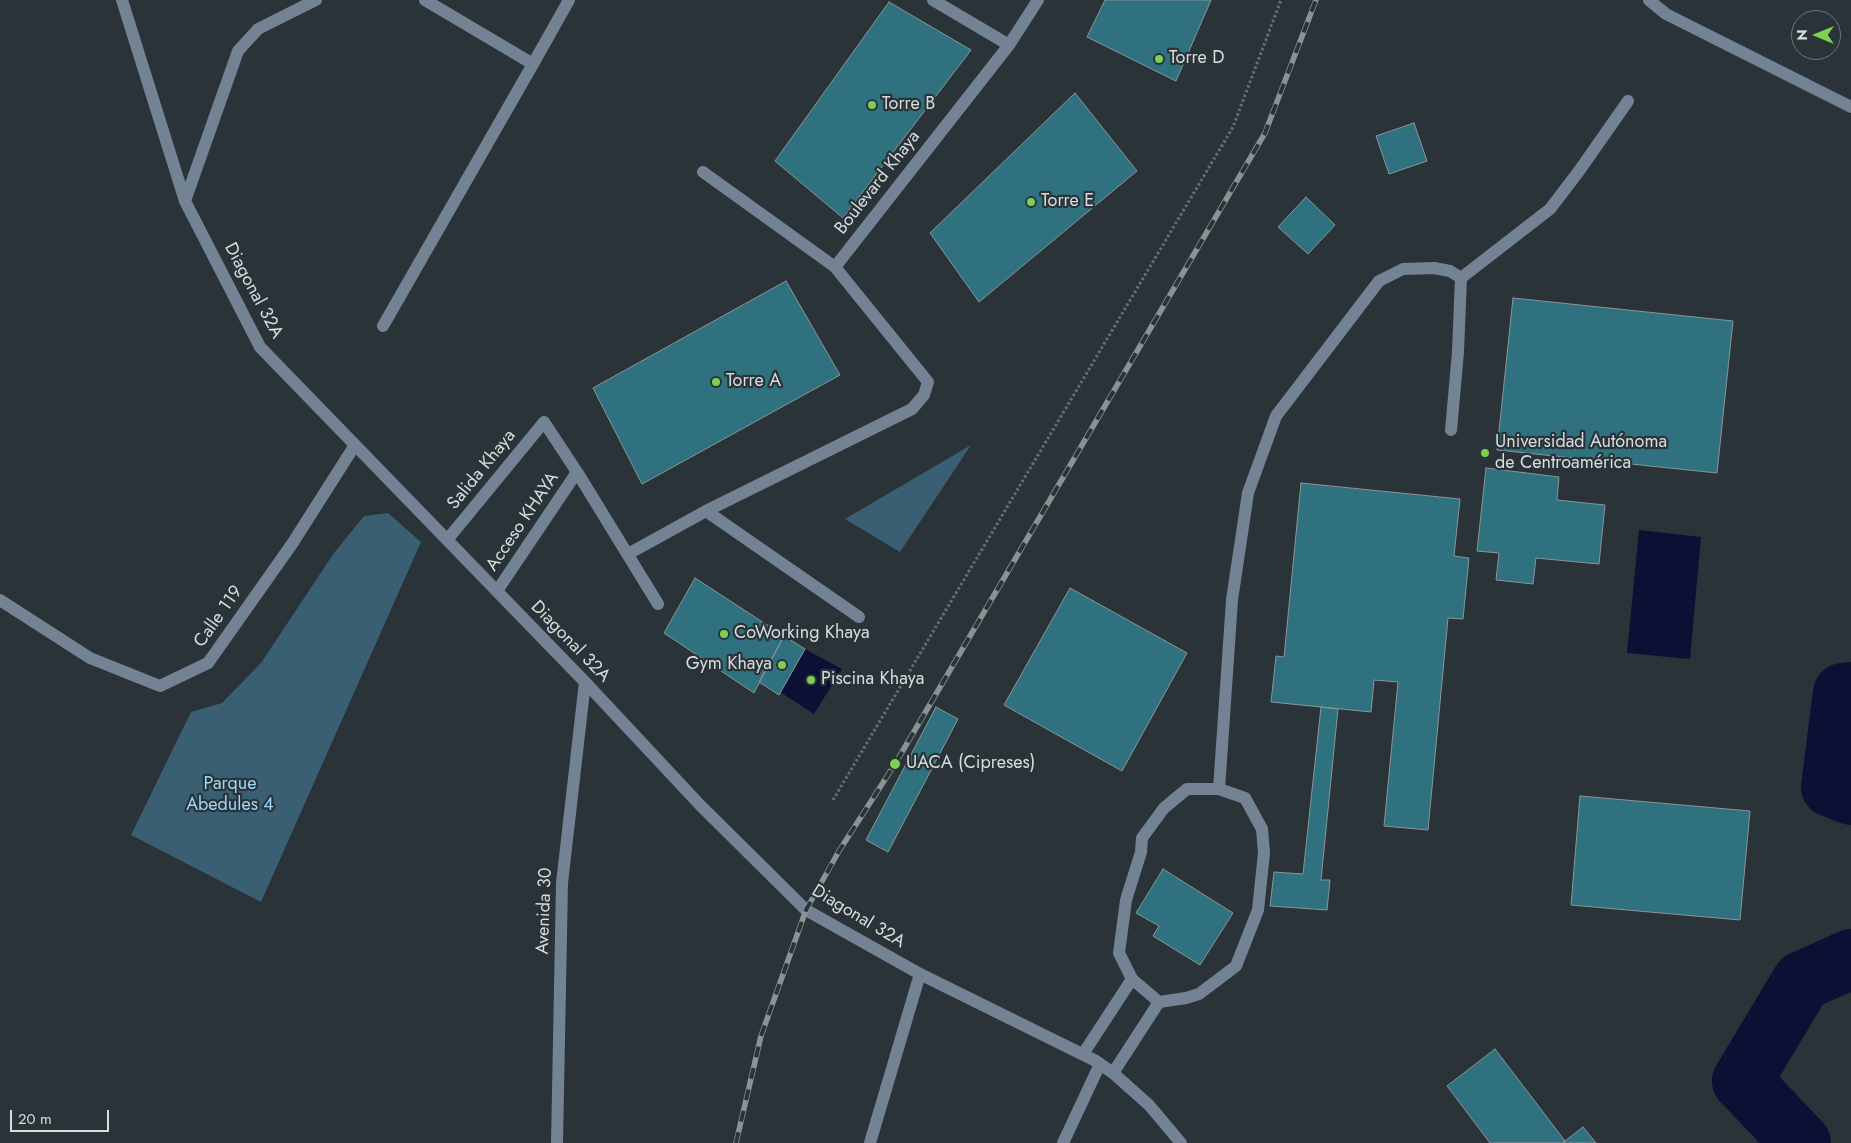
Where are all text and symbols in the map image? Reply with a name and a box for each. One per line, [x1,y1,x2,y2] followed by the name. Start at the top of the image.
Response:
[1791,10,1841,60] north arrow
[1792,29,1812,41] text: N
[1169,48,1224,70] place label: Torre D
[1153,53,1165,65] marker: Torre D
[882,94,935,116] place label: Torre B
[866,99,878,111] marker: Torre B
[831,127,925,239] street label: Boulevard Khaya
[1041,191,1094,213] place label: Torre E
[1025,196,1037,208] marker: Torre E
[219,239,287,343] street label: Diagonal 32A
[726,371,781,393] place label: Torre A
[710,376,722,388] marker: Torre A
[443,426,521,514] street label: Salida Khaya
[1495,432,1667,474] place label: Universidad Autónoma de Centroamérica
[1479,447,1491,459] marker: Universidad Autónoma de Centroamérica
[482,468,564,576] street label: Acceso KHAYA
[190,582,248,652] street label: Calle 119
[526,597,614,687] street label: Diagonal 32A
[734,623,870,645] place label: CoWorking Khaya
[718,628,730,640] marker: CoWorking Khaya
[686,654,772,676] place label: Gym Khaya
[776,659,788,671] marker: Gym Khaya
[821,669,924,691] place label: Piscina Khaya
[805,674,817,686] marker: Piscina Khaya
[906,753,1035,775] place label: UACA (Cipreses)
[888,757,902,771] marker: UACA (Cipreses)
[186,774,274,816] park label: Parque Abedules 4
[533,867,557,955] street label: Avenida 30
[807,881,909,953] street label: Diagonal 32A
[12,1100,111,1132] scale bar
[18,1108,52,1130] text: 20 m

